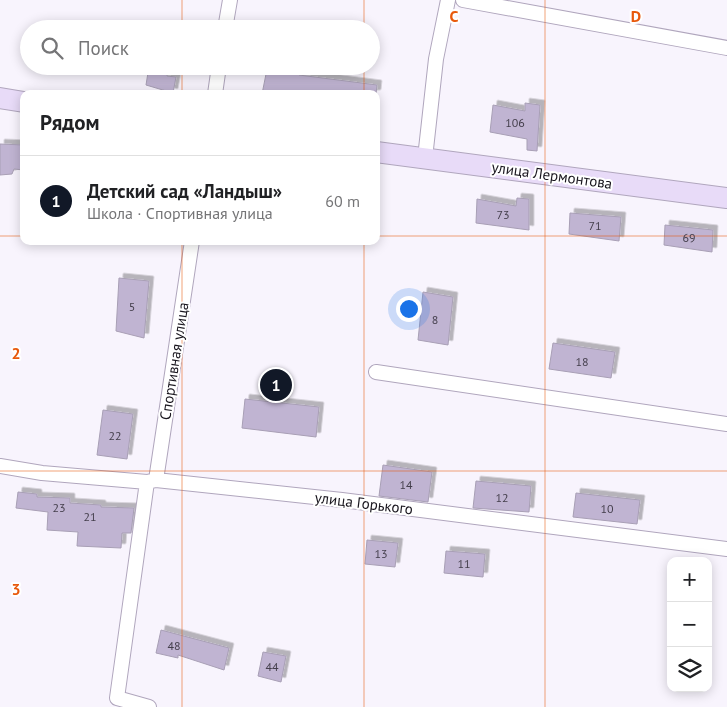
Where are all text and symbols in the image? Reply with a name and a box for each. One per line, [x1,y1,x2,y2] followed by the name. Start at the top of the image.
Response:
[450,6,459,26] text: C
[631,6,641,26] text: D
[20,20,380,75] search box
[38,34,66,62] icon: search
[78,36,129,60] text: Поиск
[40,109,99,136] text: Рядом
[505,115,525,130] house number: 106
[490,157,614,193] street label: улица Лермонтова
[87,179,282,203] text: Детский сад «Ландыш»
[51,191,61,211] text: 1
[325,191,360,211] text: 60 m
[87,203,273,223] text: Школа · Спортивная улица
[496,207,510,222] house number: 73
[588,218,602,233] house number: 71
[682,230,696,245] house number: 69
[396,296,422,322] your location
[129,299,135,314] house number: 5
[155,301,193,421] street label: Спортивная улица
[432,312,438,327] house number: 8
[11,343,21,363] text: 2
[575,354,589,369] house number: 18
[260,366,292,404] pin: 1
[108,428,122,443] house number: 22
[399,477,413,492] house number: 14
[314,488,414,518] street label: улица Горького
[495,490,509,505] house number: 12
[52,500,66,515] house number: 23
[600,501,614,516] house number: 10
[83,509,97,524] house number: 21
[374,546,388,561] house number: 13
[457,556,471,571] house number: 11
[667,557,712,692] map controls
[667,557,712,602] button: +
[11,579,21,599] text: 3
[667,602,712,647] button: −
[167,638,181,653] house number: 48
[667,647,712,692] button: layers
[265,659,279,674] house number: 44

